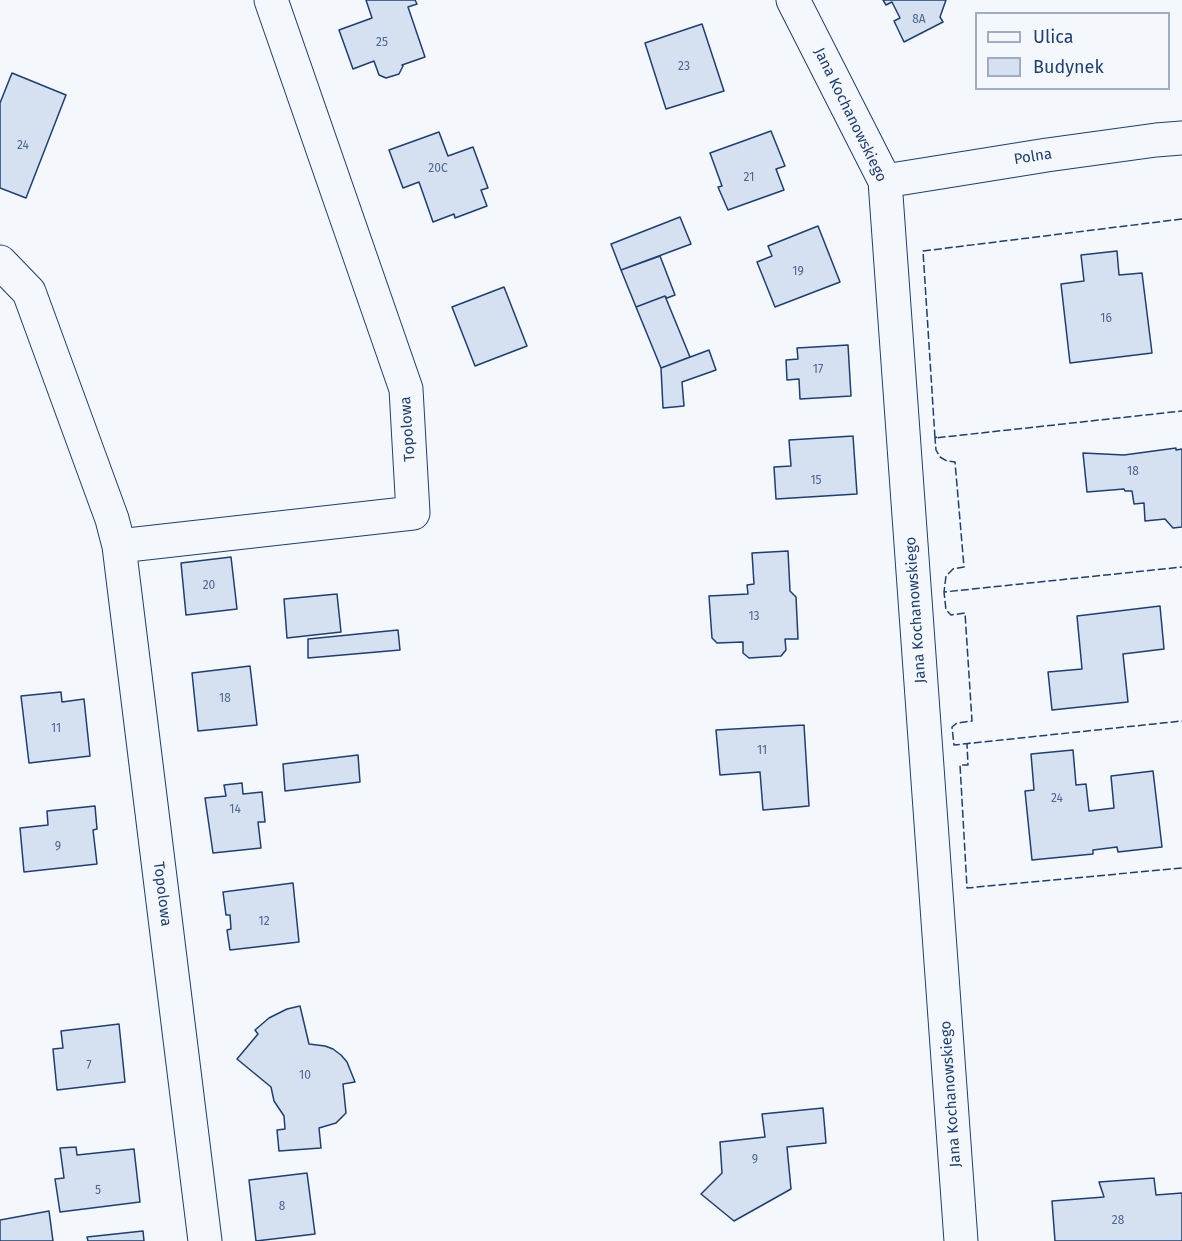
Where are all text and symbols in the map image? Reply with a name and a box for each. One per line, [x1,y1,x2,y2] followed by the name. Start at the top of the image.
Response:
[975,12,1170,90] legend
[912,13,926,27] house number: 8A
[1033,26,1073,48] text: Ulica
[376,36,388,50] house number: 25
[810,45,890,185] street label: Jana Kochanowskiego
[1033,56,1104,78] text: Budynek
[678,60,690,74] house number: 23
[17,139,29,153] house number: 24
[1013,145,1053,169] street label: Polna
[428,162,448,176] house number: 20C
[744,171,754,185] house number: 21
[792,265,804,279] house number: 19
[1100,312,1112,326] house number: 16
[813,363,823,377] house number: 17
[397,396,419,462] street label: Topolowa
[1127,465,1139,479] house number: 18
[810,474,822,488] house number: 15
[902,536,930,684] street label: Jana Kochanowskiego
[203,579,215,593] house number: 20
[748,610,760,624] house number: 13
[219,692,231,706] house number: 18
[51,722,61,736] house number: 11
[757,744,767,758] house number: 11
[1051,792,1063,806] house number: 24
[229,803,241,817] house number: 14
[55,840,61,854] house number: 9
[149,861,175,927] street label: Topolowa
[258,915,270,929] house number: 12
[937,1020,965,1168] street label: Jana Kochanowskiego
[86,1059,92,1073] house number: 7
[299,1069,311,1083] house number: 10
[752,1153,758,1167] house number: 9
[95,1184,101,1198] house number: 5
[279,1200,285,1214] house number: 8
[1112,1214,1124,1228] house number: 28

